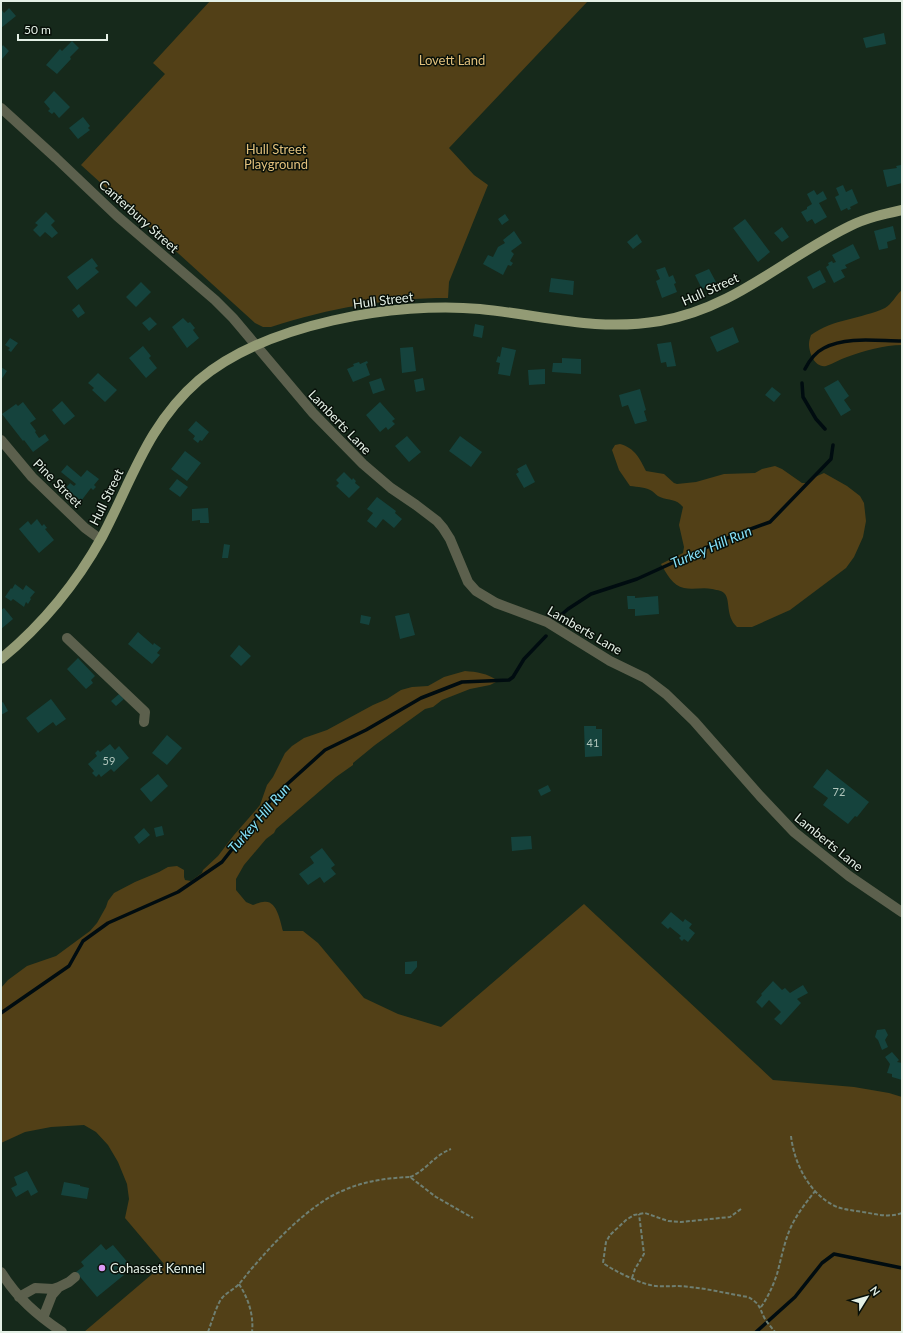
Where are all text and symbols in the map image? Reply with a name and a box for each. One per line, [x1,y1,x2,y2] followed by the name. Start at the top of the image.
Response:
[18,16,107,42] scale bar
[24,22,51,37] text: 50 m
[419,52,485,68] park label: Lovett Land
[244,141,308,172] park label: Hull Street Playground
[96,176,182,256] street label: Canterbury Street
[679,269,741,309] street label: Hull Street
[352,288,414,312] street label: Hull Street
[305,386,375,458] street label: Lamberts Lane
[30,455,86,511] street label: Pine Street
[85,466,127,528] street label: Hull Street
[668,522,754,571] water label: Turkey Hill Run
[545,602,625,658] street label: Lamberts Lane
[587,736,599,749] house number: 41
[103,754,115,767] house number: 59
[224,779,293,856] water label: Turkey Hill Run
[833,785,845,798] house number: 72
[791,809,867,875] street label: Lamberts Lane
[110,1260,205,1276] place label: Cohasset Kennel
[97,1263,107,1273] marker: Cohasset Kennel
[847,1277,887,1317] north arrow
[868,1283,883,1298] text: N

